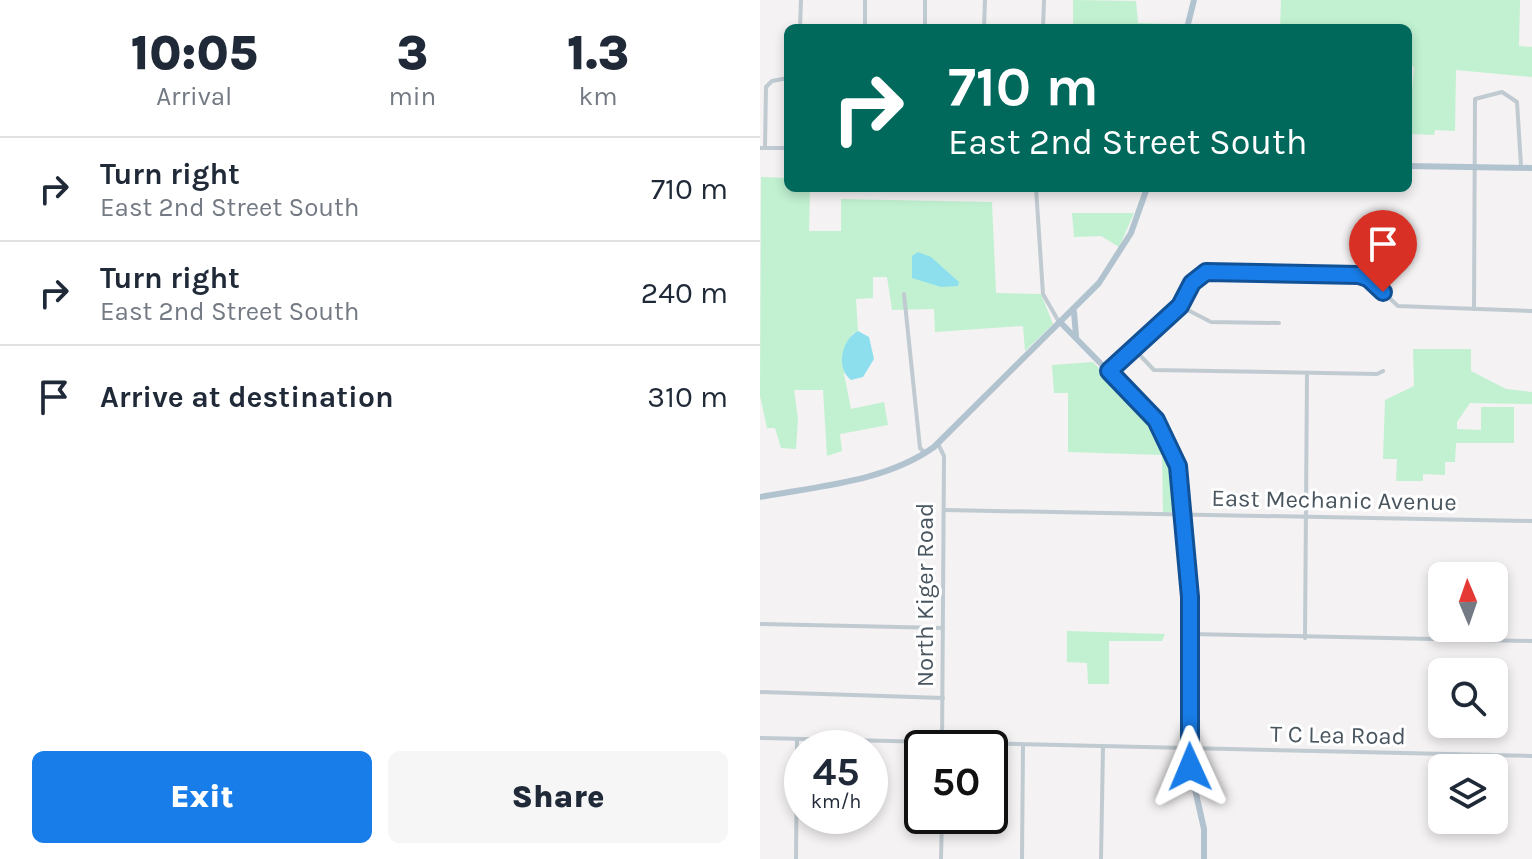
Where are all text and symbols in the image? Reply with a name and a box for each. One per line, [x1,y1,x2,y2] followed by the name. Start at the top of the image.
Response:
[131,25,258,81] text: 10:05
[397,25,428,81] text: 3
[567,25,629,81] text: 1.3
[948,54,1099,119] text: 710 m
[816,56,920,160] icon: right
[156,81,232,112] text: Arrival
[388,81,436,112] text: min
[579,81,618,112] text: km
[948,121,1307,163] text: East 2nd Street South
[100,156,240,192] text: Turn right
[32,167,76,211] icon: right
[651,171,728,207] text: 710 m
[100,192,360,223] text: East 2nd Street South
[1349,210,1417,292] pin
[1361,222,1405,266] icon: arrive
[100,260,240,296] text: Turn right
[32,271,76,315] icon: right
[641,275,728,311] text: 240 m
[100,296,360,327] text: East 2nd Street South
[32,375,76,419] icon: arrive
[100,379,394,415] text: Arrive at destination
[647,379,728,415] text: 310 m
[1211,484,1457,516] street label: East Mechanic Avenue
[911,503,939,687] street label: North Kiger Road
[1428,562,1508,642] north arrow
[1428,562,1508,834] map controls
[1428,658,1508,738] button: search
[1270,720,1406,750] street label: T C Lea Road
[1148,725,1232,809] position arrow
[904,730,1008,834] speed limit sign: 50
[812,748,860,795] text: 45
[32,751,372,843] button: Exit
[388,751,728,843] button: Share
[1428,754,1508,834] button: layers
[811,790,861,813] text: km/h

